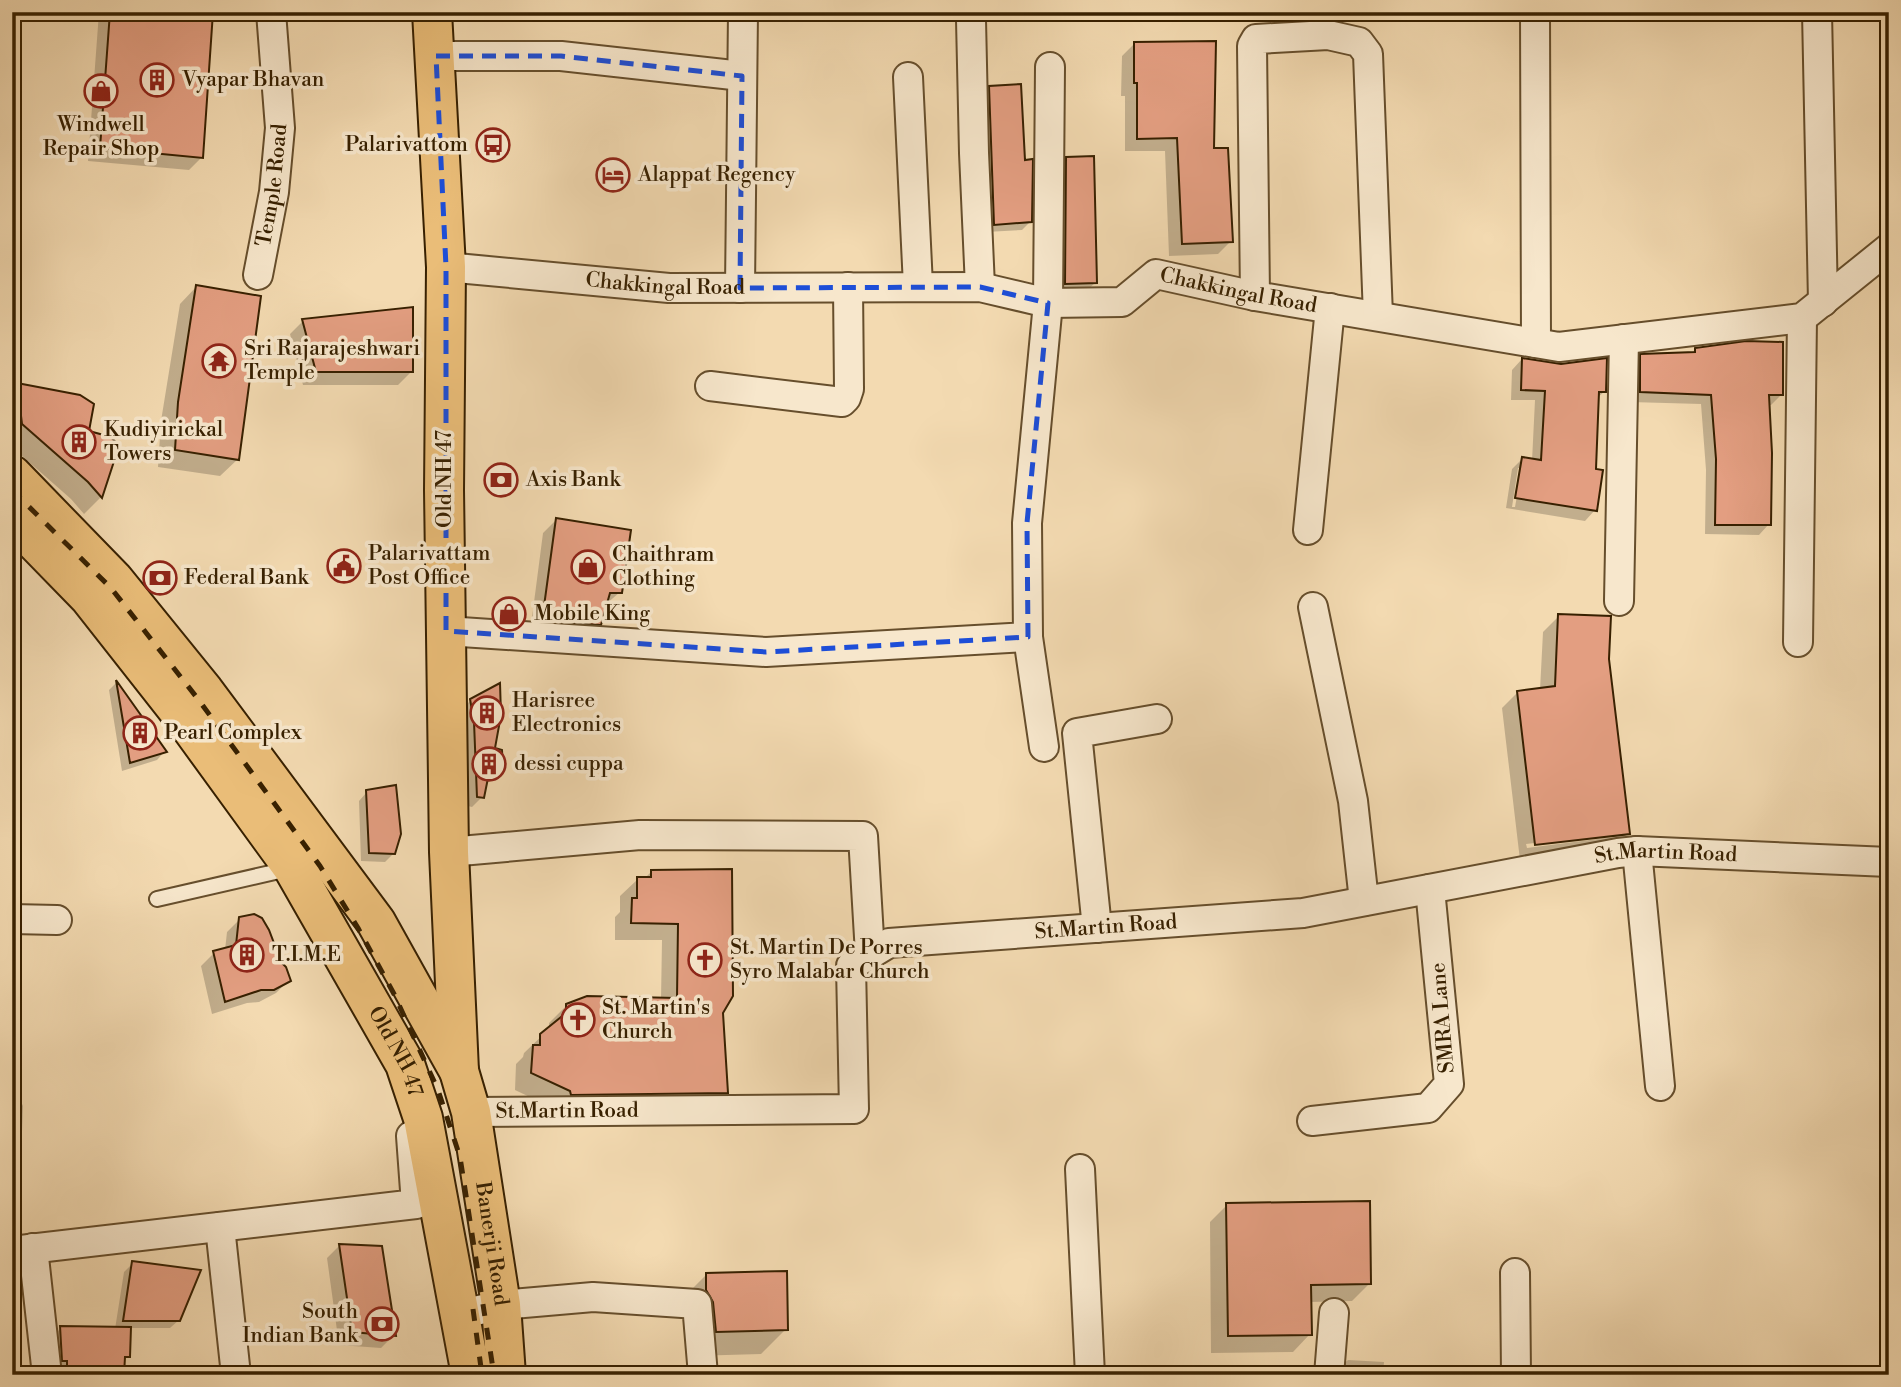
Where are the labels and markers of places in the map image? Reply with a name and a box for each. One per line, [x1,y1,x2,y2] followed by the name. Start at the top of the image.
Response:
[138,61,176,99] building icon: Vyapar Bhavan
[181,67,325,93] place label: Vyapar Bhavan
[82,72,120,110] shop icon: Windwell Repair Shop
[43,112,159,162] place label: Windwell Repair Shop
[474,126,512,164] bus stop icon: Palarivattom
[345,132,468,158] place label: Palarivattom
[594,156,632,194] hotel icon: Alappat Regency
[637,162,796,188] place label: Alappat Regency
[244,336,420,386] place label: Sri Rajarajeshwari Temple
[200,342,238,380] temple icon: Sri Rajarajeshwari Temple
[104,417,223,467] place label: Kudiyirickal Towers
[60,423,98,461] building icon: Kudiyirickal Towers
[482,461,520,499] bank icon: Axis Bank
[525,467,621,493] place label: Axis Bank
[368,541,490,591] place label: Palarivattam Post Office
[612,542,714,592] place label: Chaithram Clothing
[325,547,363,585] public building icon: Palarivattam Post Office
[569,548,607,586] shop icon: Chaithram Clothing
[141,559,179,597] bank icon: Federal Bank
[184,565,310,591] place label: Federal Bank
[490,595,528,633] shop icon: Mobile King
[534,601,650,627] place label: Mobile King
[512,688,621,738] place label: Harisree Electronics
[468,694,506,732] building icon: Harisree Electronics
[121,714,159,752] building icon: Pearl Complex
[164,720,302,746] place label: Pearl Complex
[470,745,508,783] building icon: dessi cuppa
[514,751,624,777] place label: dessi cuppa
[730,935,930,985] place label: St. Martin De Porres Syro Malabar Church
[228,936,266,974] building icon: T.I.M.E
[686,941,724,979] church icon: St. Martin De Porres Syro Malabar Church
[272,942,341,968] place label: T.I.M.E
[602,995,710,1045] place label: St. Martin's Church
[559,1001,597,1039] church icon: St. Martin's Church
[242,1299,359,1349] place label: South Indian Bank
[363,1305,401,1343] bank icon: South Indian Bank

